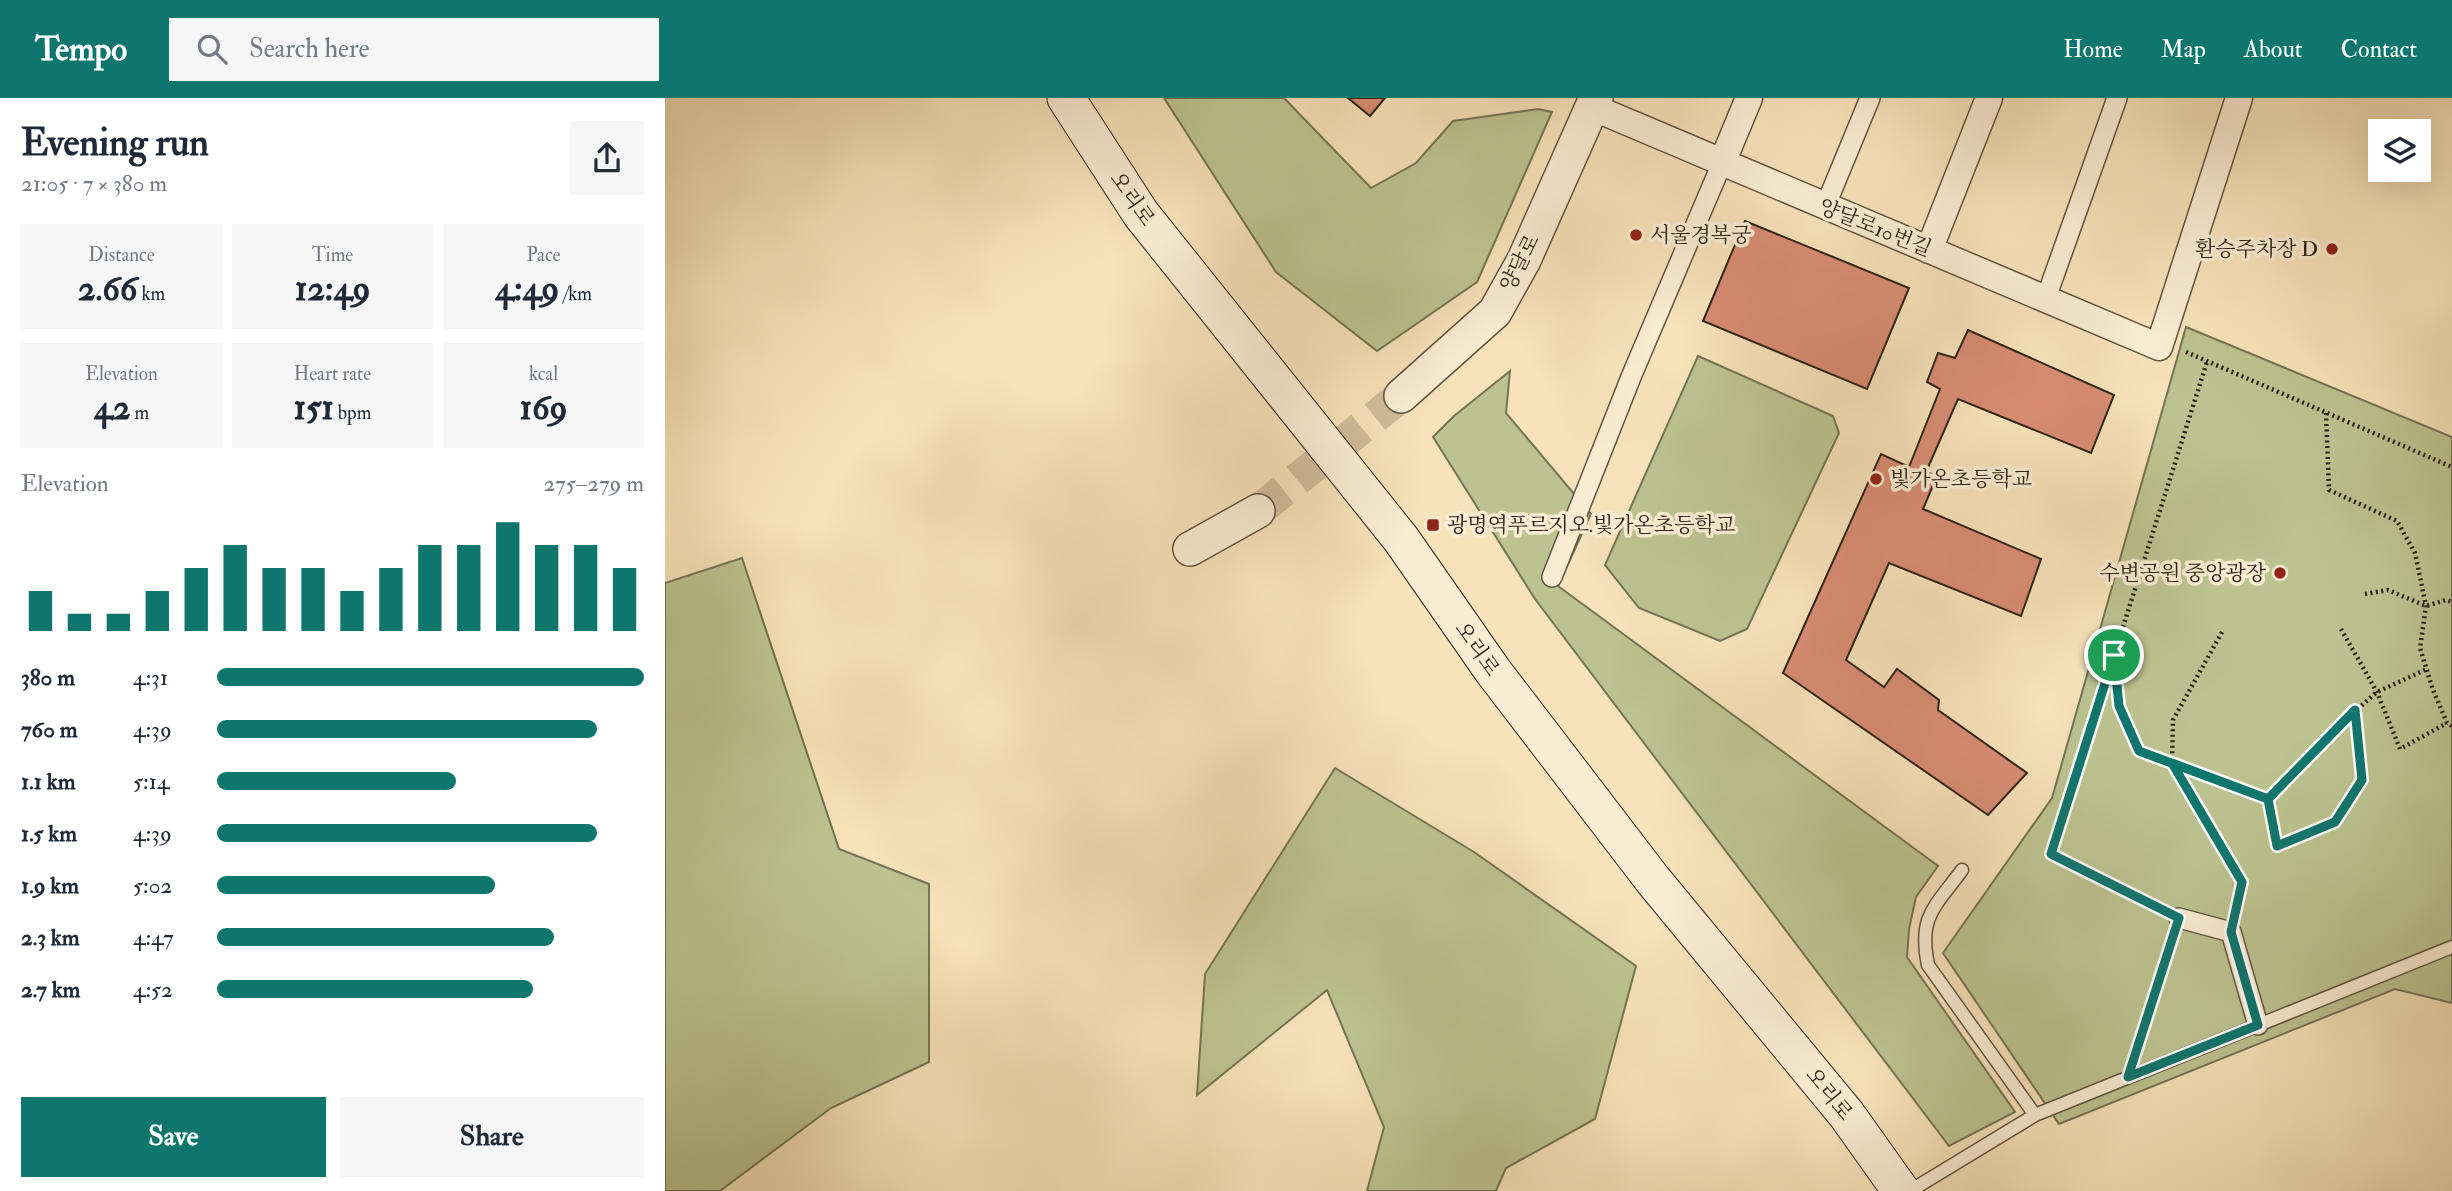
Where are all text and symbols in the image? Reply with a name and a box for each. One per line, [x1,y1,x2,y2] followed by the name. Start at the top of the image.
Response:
[169,18,659,81] search box
[35,29,127,70] text: Tempo
[193,30,231,68] icon: search
[249,33,369,65] text: Search here
[2063,34,2123,65] text: Home
[2161,34,2206,65] text: Map
[2244,34,2303,65] text: About
[2341,34,2417,65] text: Contact
[21,119,209,167] text: Evening run
[2368,119,2431,182] map controls
[2368,119,2431,182] button: layers
[570,121,644,195] button: share
[1103,166,1161,232] street label: 오리로
[21,169,167,198] text: 21:05 · 7 × 380 m
[1815,193,1935,263] street label: 양달로10번길
[1650,222,1751,249] place label: 서울경복궁
[1628,227,1644,243] marker: 서울경복궁
[1494,230,1546,296] street label: 양달로
[2195,236,2318,263] place label: 환승주차장 D
[2324,241,2340,257] marker: 환승주차장 D
[88,243,155,267] text: Distance
[312,243,353,267] text: Time
[526,243,561,267] text: Pace
[78,267,138,311] text: 2.66
[295,267,370,311] text: 12:49
[495,267,559,311] text: 4:49
[138,282,165,306] text: km
[559,282,592,306] text: /km
[85,362,158,386] text: Elevation
[294,362,371,386] text: Heart rate
[529,362,558,386] text: kcal
[94,386,130,430] text: 42
[294,386,334,430] text: 151
[520,386,567,430] text: 169
[130,401,149,425] text: m
[334,401,371,425] text: bpm
[1890,466,2032,493] place label: 빛가온초등학교
[21,469,109,498] text: Elevation
[543,469,644,498] text: 275–279 m
[1868,471,1884,487] marker: 빛가온초등학교
[1447,512,1735,539] place label: 광명역푸르지오.빛가온초등학교
[1425,517,1441,533] marker: 광명역푸르지오.빛가온초등학교
[2099,560,2267,587] place label: 수변공원 중앙광장
[2272,565,2288,581] marker: 수변공원 중앙광장
[1448,616,1506,682] street label: 오리로
[2084,625,2144,685] pin
[2095,636,2133,674] icon: arrive
[21,663,75,692] text: 380 m
[133,663,168,692] text: 4:31
[21,715,78,744] text: 760 m
[133,715,172,744] text: 4:39
[21,767,76,796] text: 1.1 km
[133,767,169,796] text: 5:14
[21,819,77,848] text: 1.5 km
[133,819,172,848] text: 4:39
[21,871,79,900] text: 1.9 km
[133,871,172,900] text: 5:02
[21,923,80,952] text: 2.3 km
[133,923,174,952] text: 4:47
[21,975,80,1004] text: 2.7 km
[133,975,173,1004] text: 4:52
[1799,1062,1859,1126] street label: 오리로
[21,1097,326,1177] button: Save
[340,1097,644,1177] button: Share

